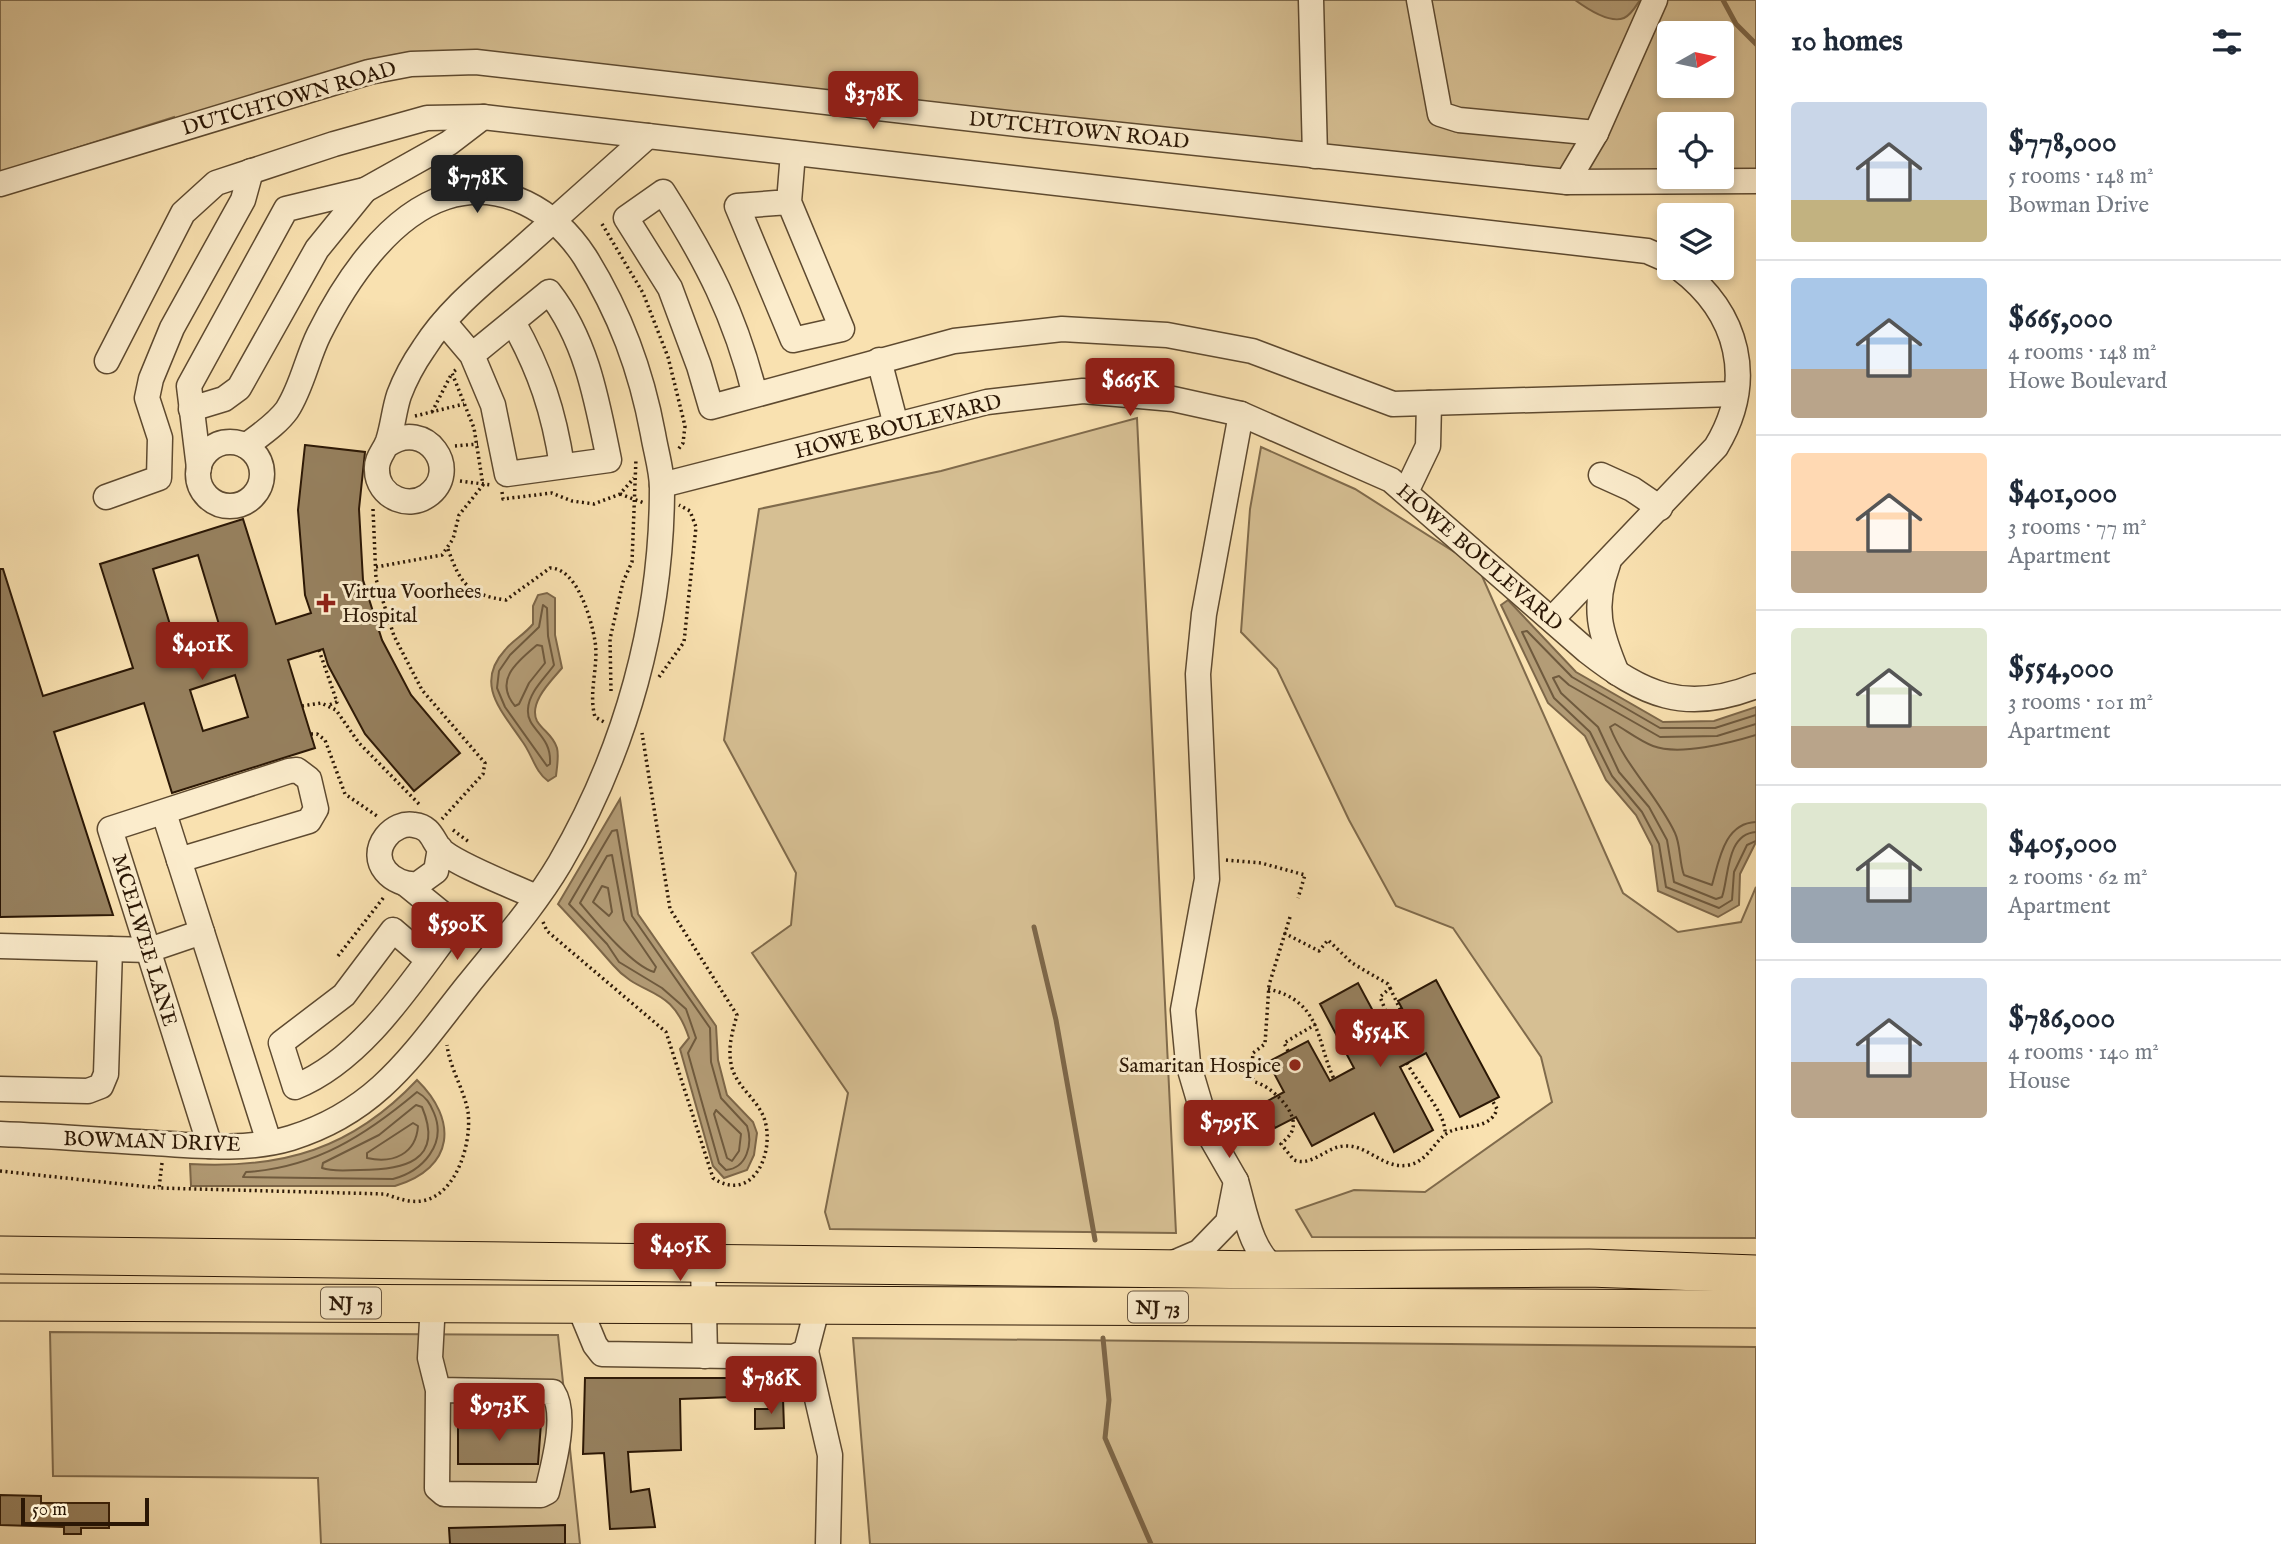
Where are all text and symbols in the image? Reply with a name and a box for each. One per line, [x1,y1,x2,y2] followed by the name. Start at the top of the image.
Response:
[1657,21,1734,98] north arrow
[1657,21,1734,280] map controls
[1791,23,1903,61] text: 10 homes
[2208,23,2246,61] icon: filters
[179,56,400,143] street label: DUTCHTOWN ROAD
[824,72,922,131] pin: $378K
[844,79,902,108] text: $378K
[967,106,1191,157] street label: DUTCHTOWN ROAD
[1657,112,1734,189] button: locate
[2008,124,2117,162] text: $778,000
[1847,130,1931,214] icon: home
[428,156,526,215] pin: $778K
[2008,162,2154,191] text: 5 rooms · 148 m²
[447,163,507,192] text: $778K
[2008,191,2149,220] text: Bowman Drive
[1657,203,1734,280] button: layers
[2008,300,2113,338] text: $665,000
[1847,306,1931,390] icon: home
[2008,338,2157,367] text: 4 rooms · 148 m²
[1081,358,1179,418] pin: $665K
[1101,366,1159,395] text: $665K
[2008,367,2167,396] text: Howe Boulevard
[792,389,1004,466] street label: HOWE BOULEVARD
[2008,475,2117,513] text: $401,000
[1390,478,1568,638] street label: HOWE BOULEVARD
[1847,481,1931,565] icon: home
[2008,513,2147,542] text: 3 rooms · 77 m²
[2008,542,2111,571] text: Apartment
[341,579,481,630] place label: Virtua Voorhees Hospital
[316,593,336,613] marker: Virtua Voorhees Hospital
[153,622,251,682] pin: $401K
[172,630,232,659] text: $401K
[2008,650,2114,688] text: $554,000
[1847,656,1931,740] icon: home
[2008,688,2153,717] text: 3 rooms · 101 m²
[2008,717,2111,746] text: Apartment
[2008,825,2117,863] text: $405,000
[1847,831,1931,915] icon: home
[104,851,183,1030] street label: MCELWEE LANE
[2008,863,2148,892] text: 2 rooms · 62 m²
[2008,892,2111,921] text: Apartment
[408,902,506,962] pin: $590K
[427,910,487,939] text: $590K
[2008,1000,2115,1038] text: $786,000
[1847,1006,1931,1090] icon: home
[1331,1010,1429,1069] pin: $554K
[1351,1017,1409,1046] text: $554K
[2008,1038,2159,1067] text: 4 rooms · 140 m²
[1119,1053,1281,1080] place label: Samaritan Hospice
[1287,1057,1303,1073] marker: Samaritan Hospice
[2008,1067,2070,1096] text: House
[1180,1100,1278,1160] pin: $795K
[1200,1108,1258,1137] text: $795K
[63,1126,241,1159] street label: BOWMAN DRIVE
[631,1224,729,1283] pin: $405K
[650,1231,710,1260] text: $405K
[321,1288,381,1318] road number: NJ 73
[1128,1292,1188,1322] road number: NJ 73
[722,1356,820,1416] pin: $786K
[742,1364,800,1393] text: $786K
[450,1384,548,1443] pin: $973K
[470,1391,528,1420] text: $973K
[21,1495,149,1527] scale bar
[32,1498,67,1522] text: 50 m

